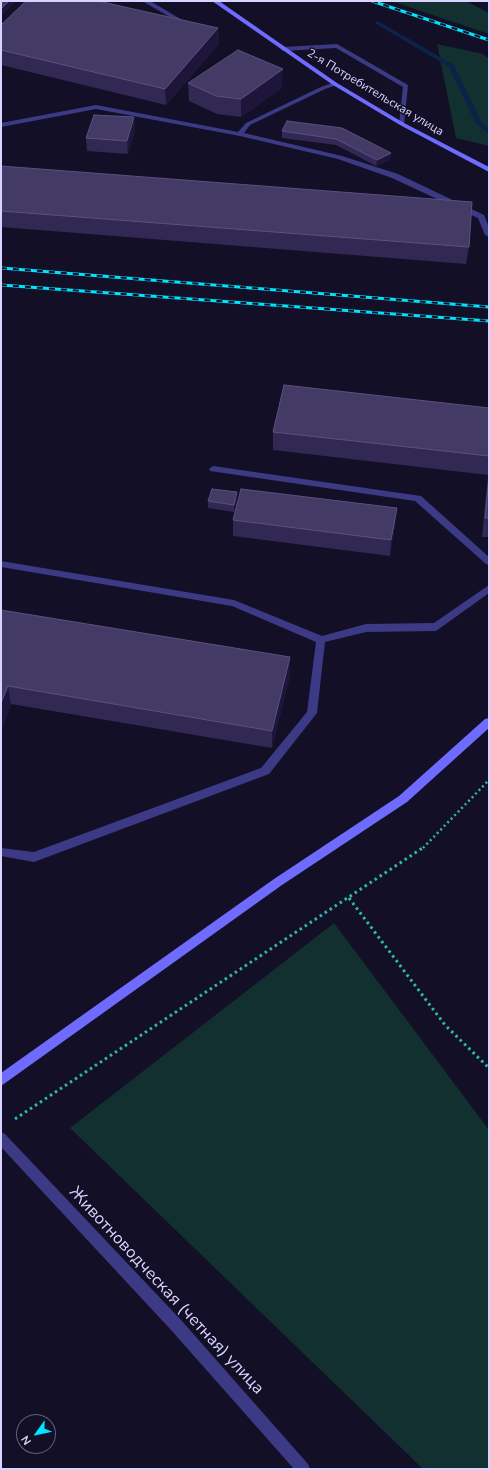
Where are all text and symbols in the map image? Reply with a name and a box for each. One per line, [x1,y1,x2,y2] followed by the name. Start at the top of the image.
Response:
[304,46,446,140] street label: 2-я Потребительская улица
[64,1183,268,1399] street label: Животноводческая (четная) улица
[16,1414,56,1454] north arrow
[18,1433,35,1448] text: N

